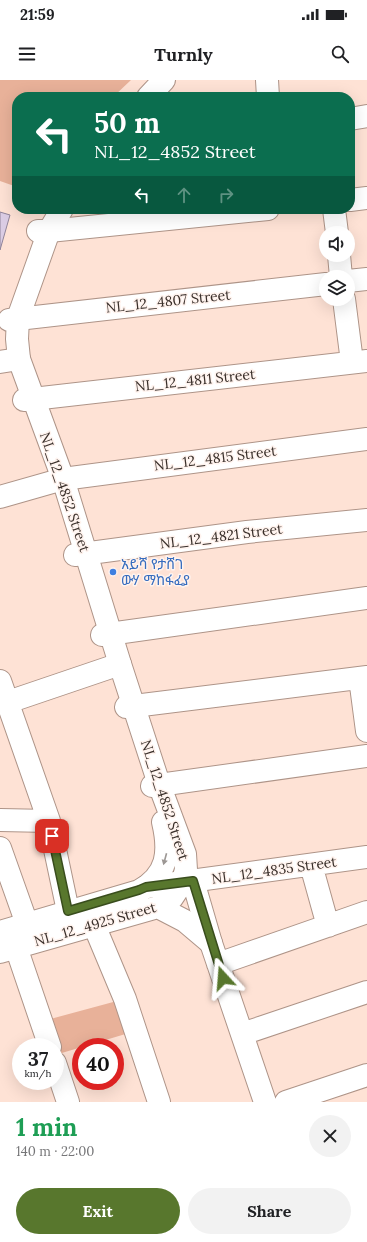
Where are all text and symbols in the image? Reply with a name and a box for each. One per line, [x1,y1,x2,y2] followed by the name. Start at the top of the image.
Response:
[20,5,55,24] text: 21:59
[16,43,38,65] icon: menu
[154,43,213,66] text: Turnly
[329,43,351,65] icon: search
[94,105,160,141] text: 50 m
[28,108,80,160] icon: left
[94,140,256,163] text: NL_12_4852 Street
[131,184,153,206] icon: left
[173,184,195,206] icon: ahead
[215,184,237,206] icon: right
[319,226,355,306] map controls
[319,226,355,262] button: sound
[319,270,355,306] button: layers
[105,285,232,317] street label: NL_12_4807 Street
[134,365,257,395] street label: NL_12_4811 Street
[36,430,94,555] street label: NL_12_4852 Street
[153,441,278,474] street label: NL_12_4815 Street
[159,519,284,552] street label: NL_12_4821 Street
[121,555,190,589] place label: አይሻ የታሸገ ውሃ ማከፋፈያ
[108,567,118,577] marker: አይሻ የታሸገ ውሃ ማከፋፈያ
[137,737,193,863] street label: NL_12_4852 Street
[35,819,69,853] pin
[41,825,63,847] icon: arrive
[210,852,338,888] street label: NL_12_4835 Street
[162,854,168,866] one-way arrow
[32,898,159,950] street label: NL_12_4925 Street
[202,957,244,999] position arrow
[72,1038,124,1090] speed limit sign: 40
[28,1046,48,1071] text: 37
[24,1067,52,1080] text: km/h
[16,1112,77,1143] text: 1 min
[309,1115,351,1157] button: close
[16,1143,94,1160] text: 140 m · 22:00
[16,1188,180,1234] button: Exit
[188,1188,351,1234] button: Share

